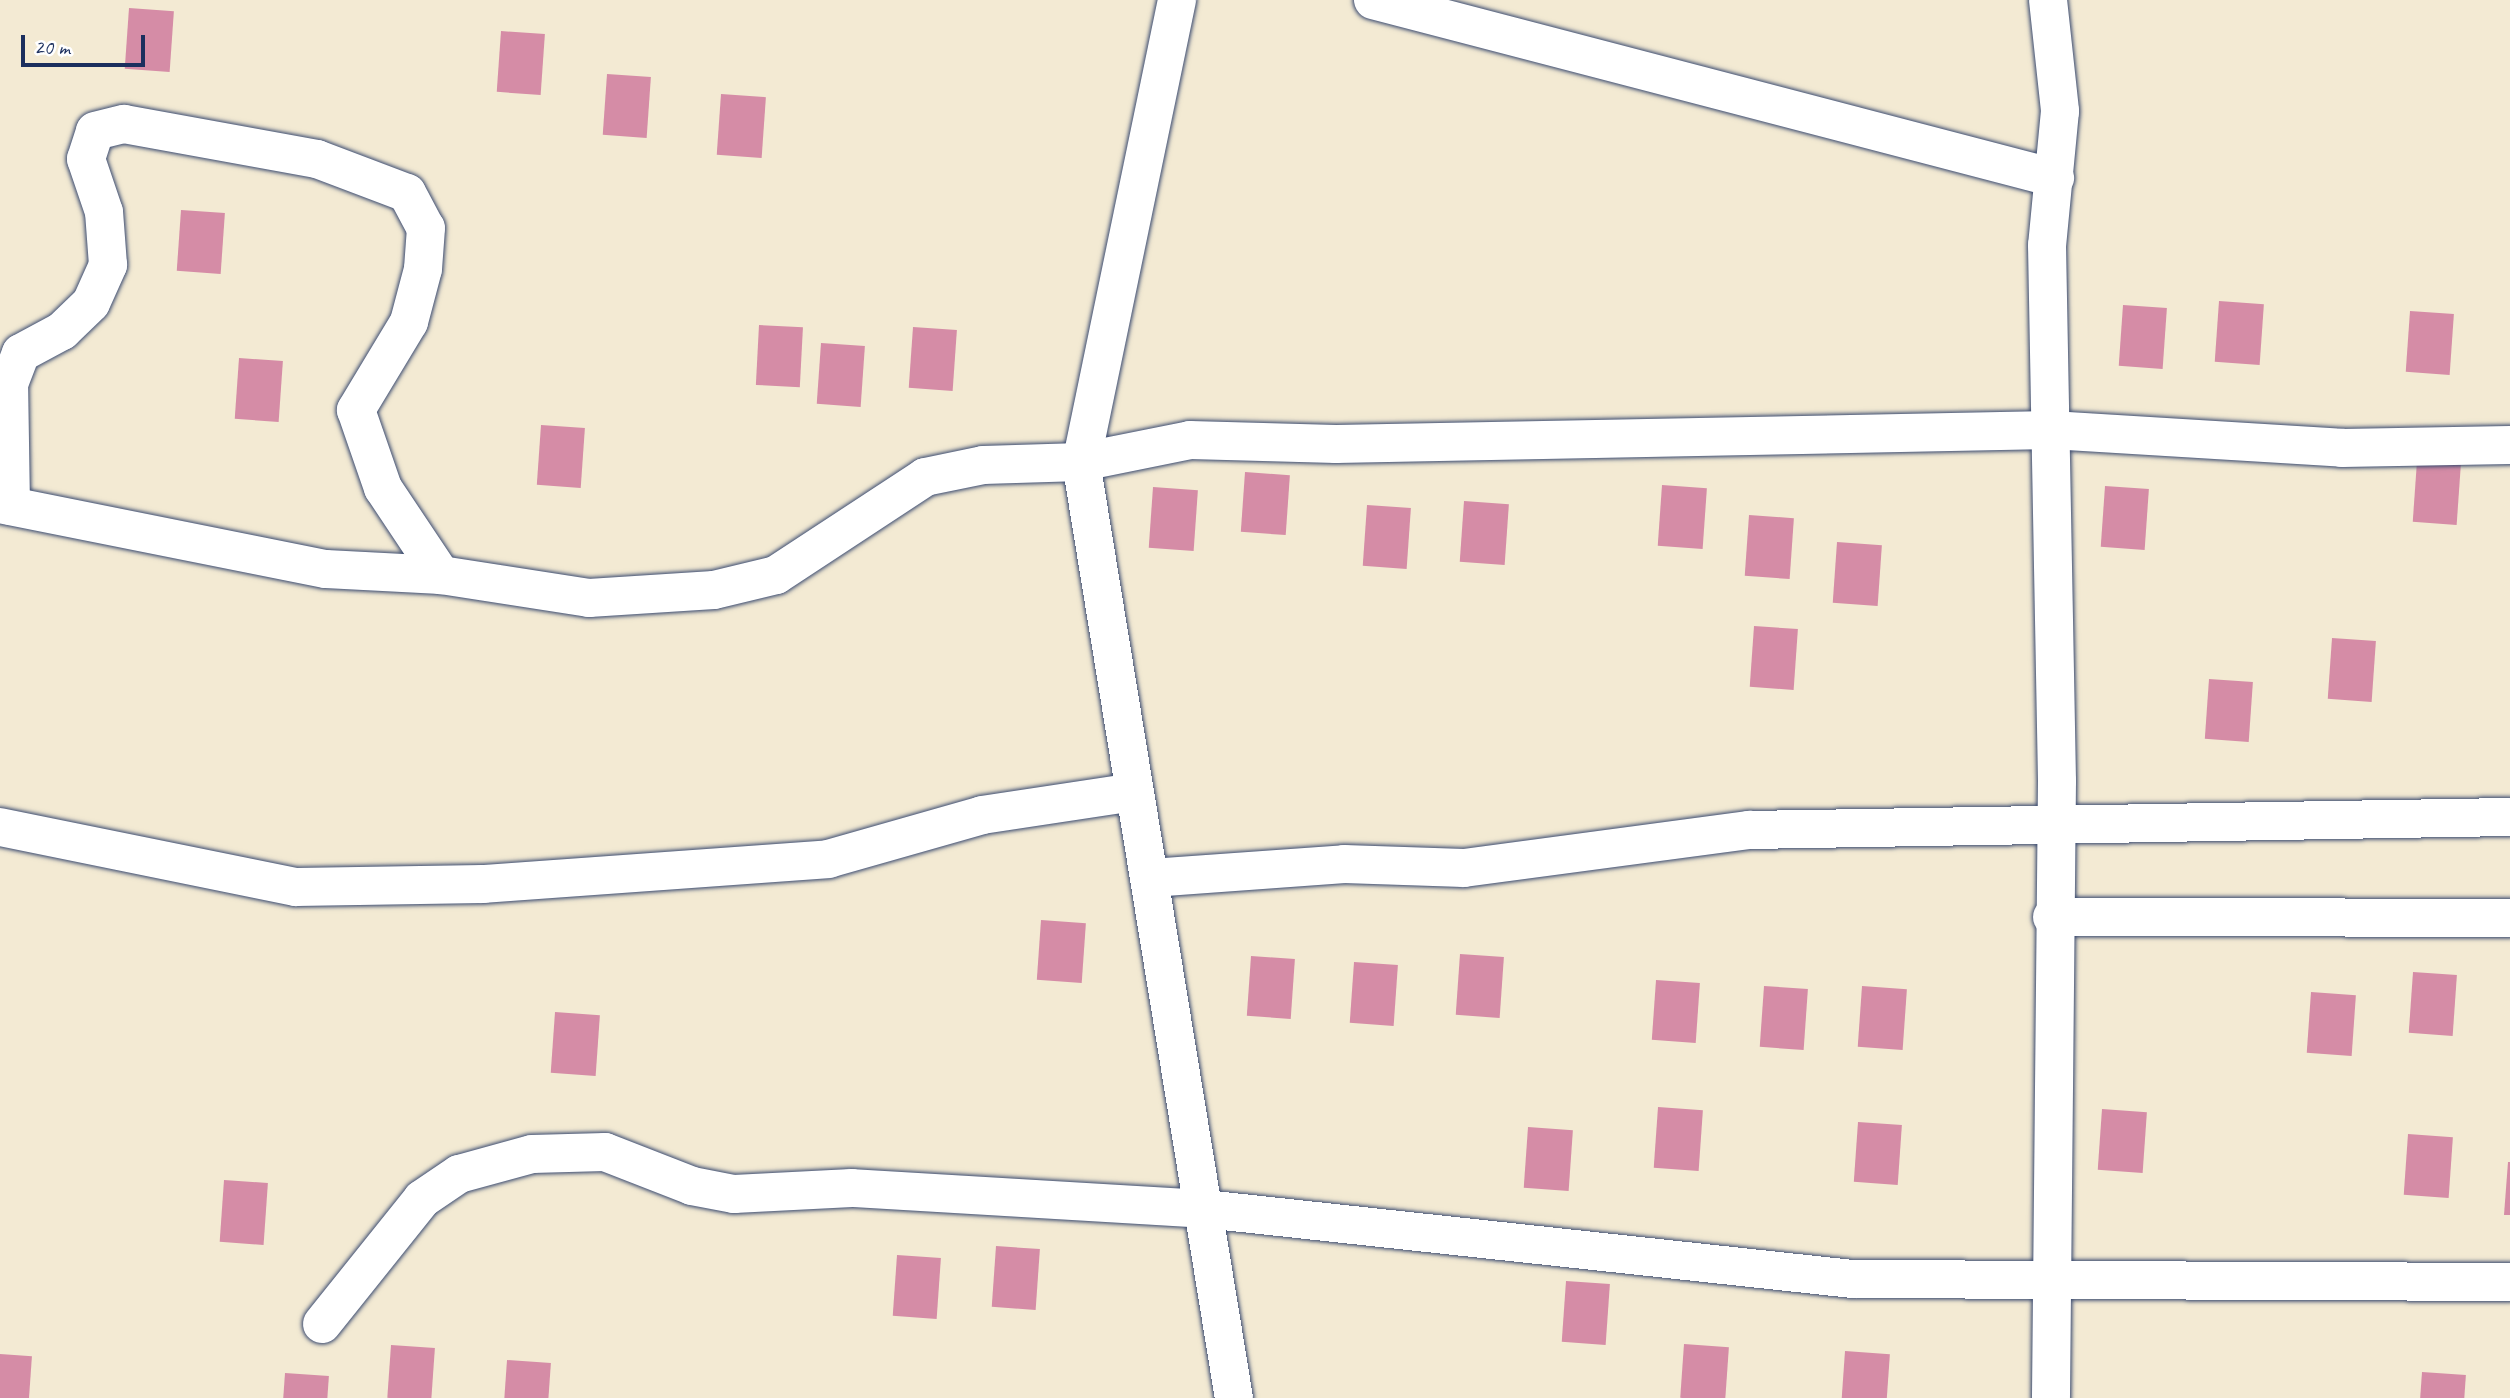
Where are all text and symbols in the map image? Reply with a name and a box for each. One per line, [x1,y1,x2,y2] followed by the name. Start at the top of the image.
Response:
[24,21,149,65] scale bar
[34,34,70,60] text: 20 m

